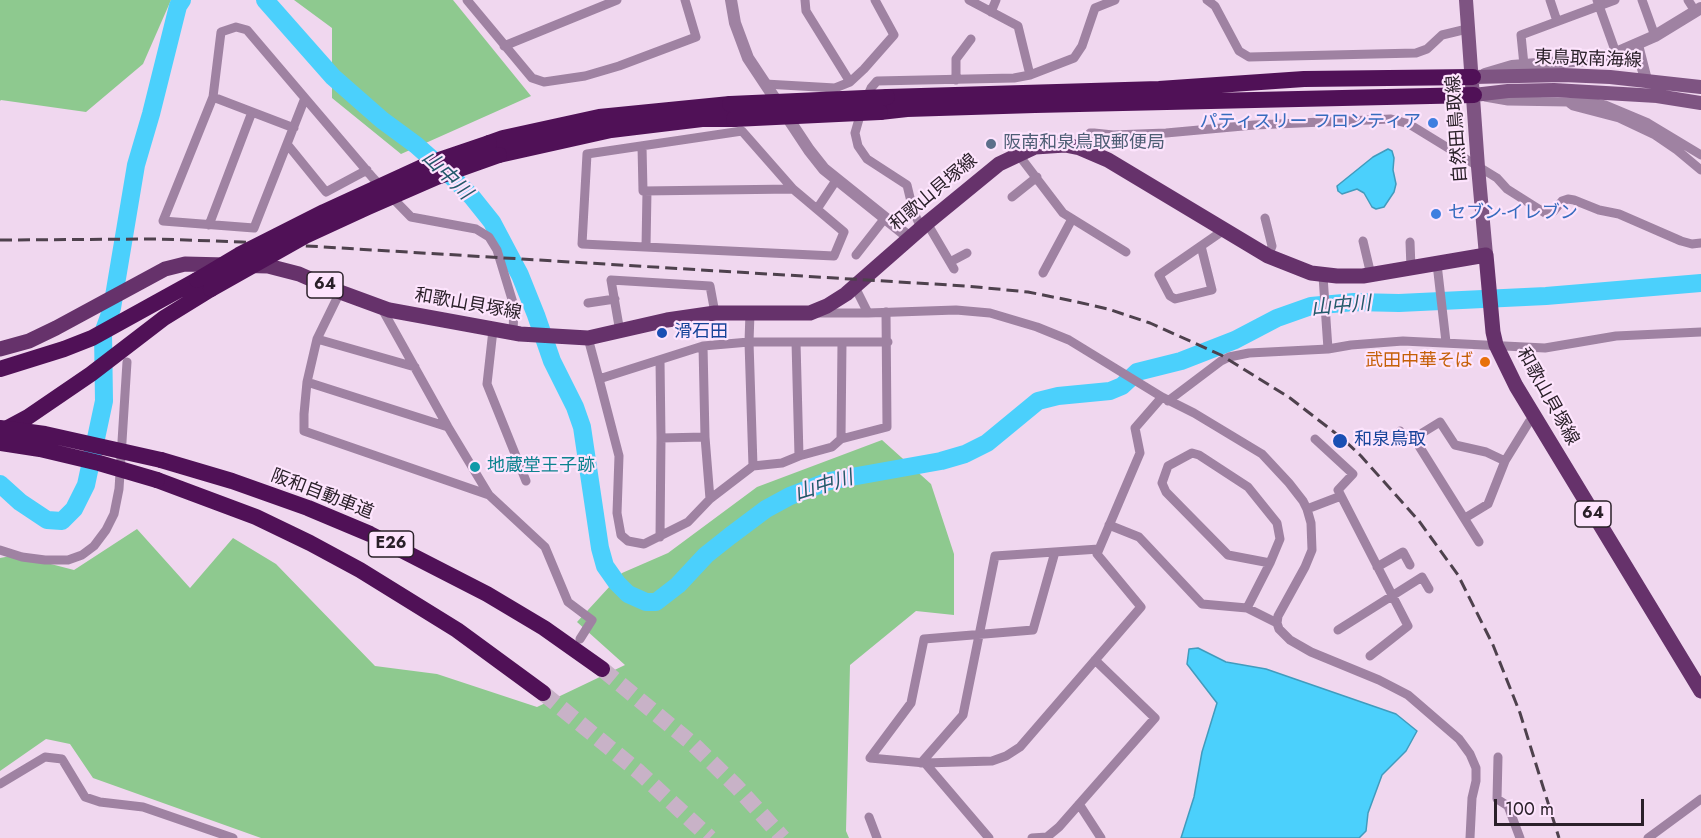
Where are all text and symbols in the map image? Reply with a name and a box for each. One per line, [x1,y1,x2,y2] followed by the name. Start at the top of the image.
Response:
[1534,47,1642,73] street label: 東鳥取南海線
[1443,74,1473,184] street label: 自然田鳥取線
[1200,112,1421,134] place label: パティスリー フロンティア
[1426,116,1440,130] marker: パティスリー フロンティア
[1003,133,1165,155] place label: 阪南和泉鳥取郵便局
[984,137,998,151] marker: 阪南和泉鳥取郵便局
[416,147,476,205] water label: 山中川
[886,150,982,236] street label: 和歌山貝塚線
[1448,203,1578,225] place label: セブン-イレブン
[1429,207,1443,221] marker: セブン-イレブン
[307,272,343,298] road number: 64
[413,285,523,325] street label: 和歌山貝塚線
[1310,292,1372,322] water label: 山中川
[674,322,728,344] place label: 滑石田
[655,326,669,340] marker: 滑石田
[1511,345,1583,449] street label: 和歌山貝塚線
[1365,351,1473,373] place label: 武田中華そば
[1478,355,1492,369] marker: 武田中華そば
[1354,430,1426,452] place label: 和泉鳥取
[1331,432,1349,450] marker: 和泉鳥取
[487,456,595,478] place label: 地蔵堂王子跡
[468,460,482,474] marker: 地蔵堂王子跡
[268,466,376,524] street label: 阪和自動車道
[792,467,856,507] water label: 山中川
[1575,501,1611,527] road number: 64
[368,531,414,557] road number: E26
[1497,787,1647,825] scale bar
[1505,796,1554,822] text: 100 m

